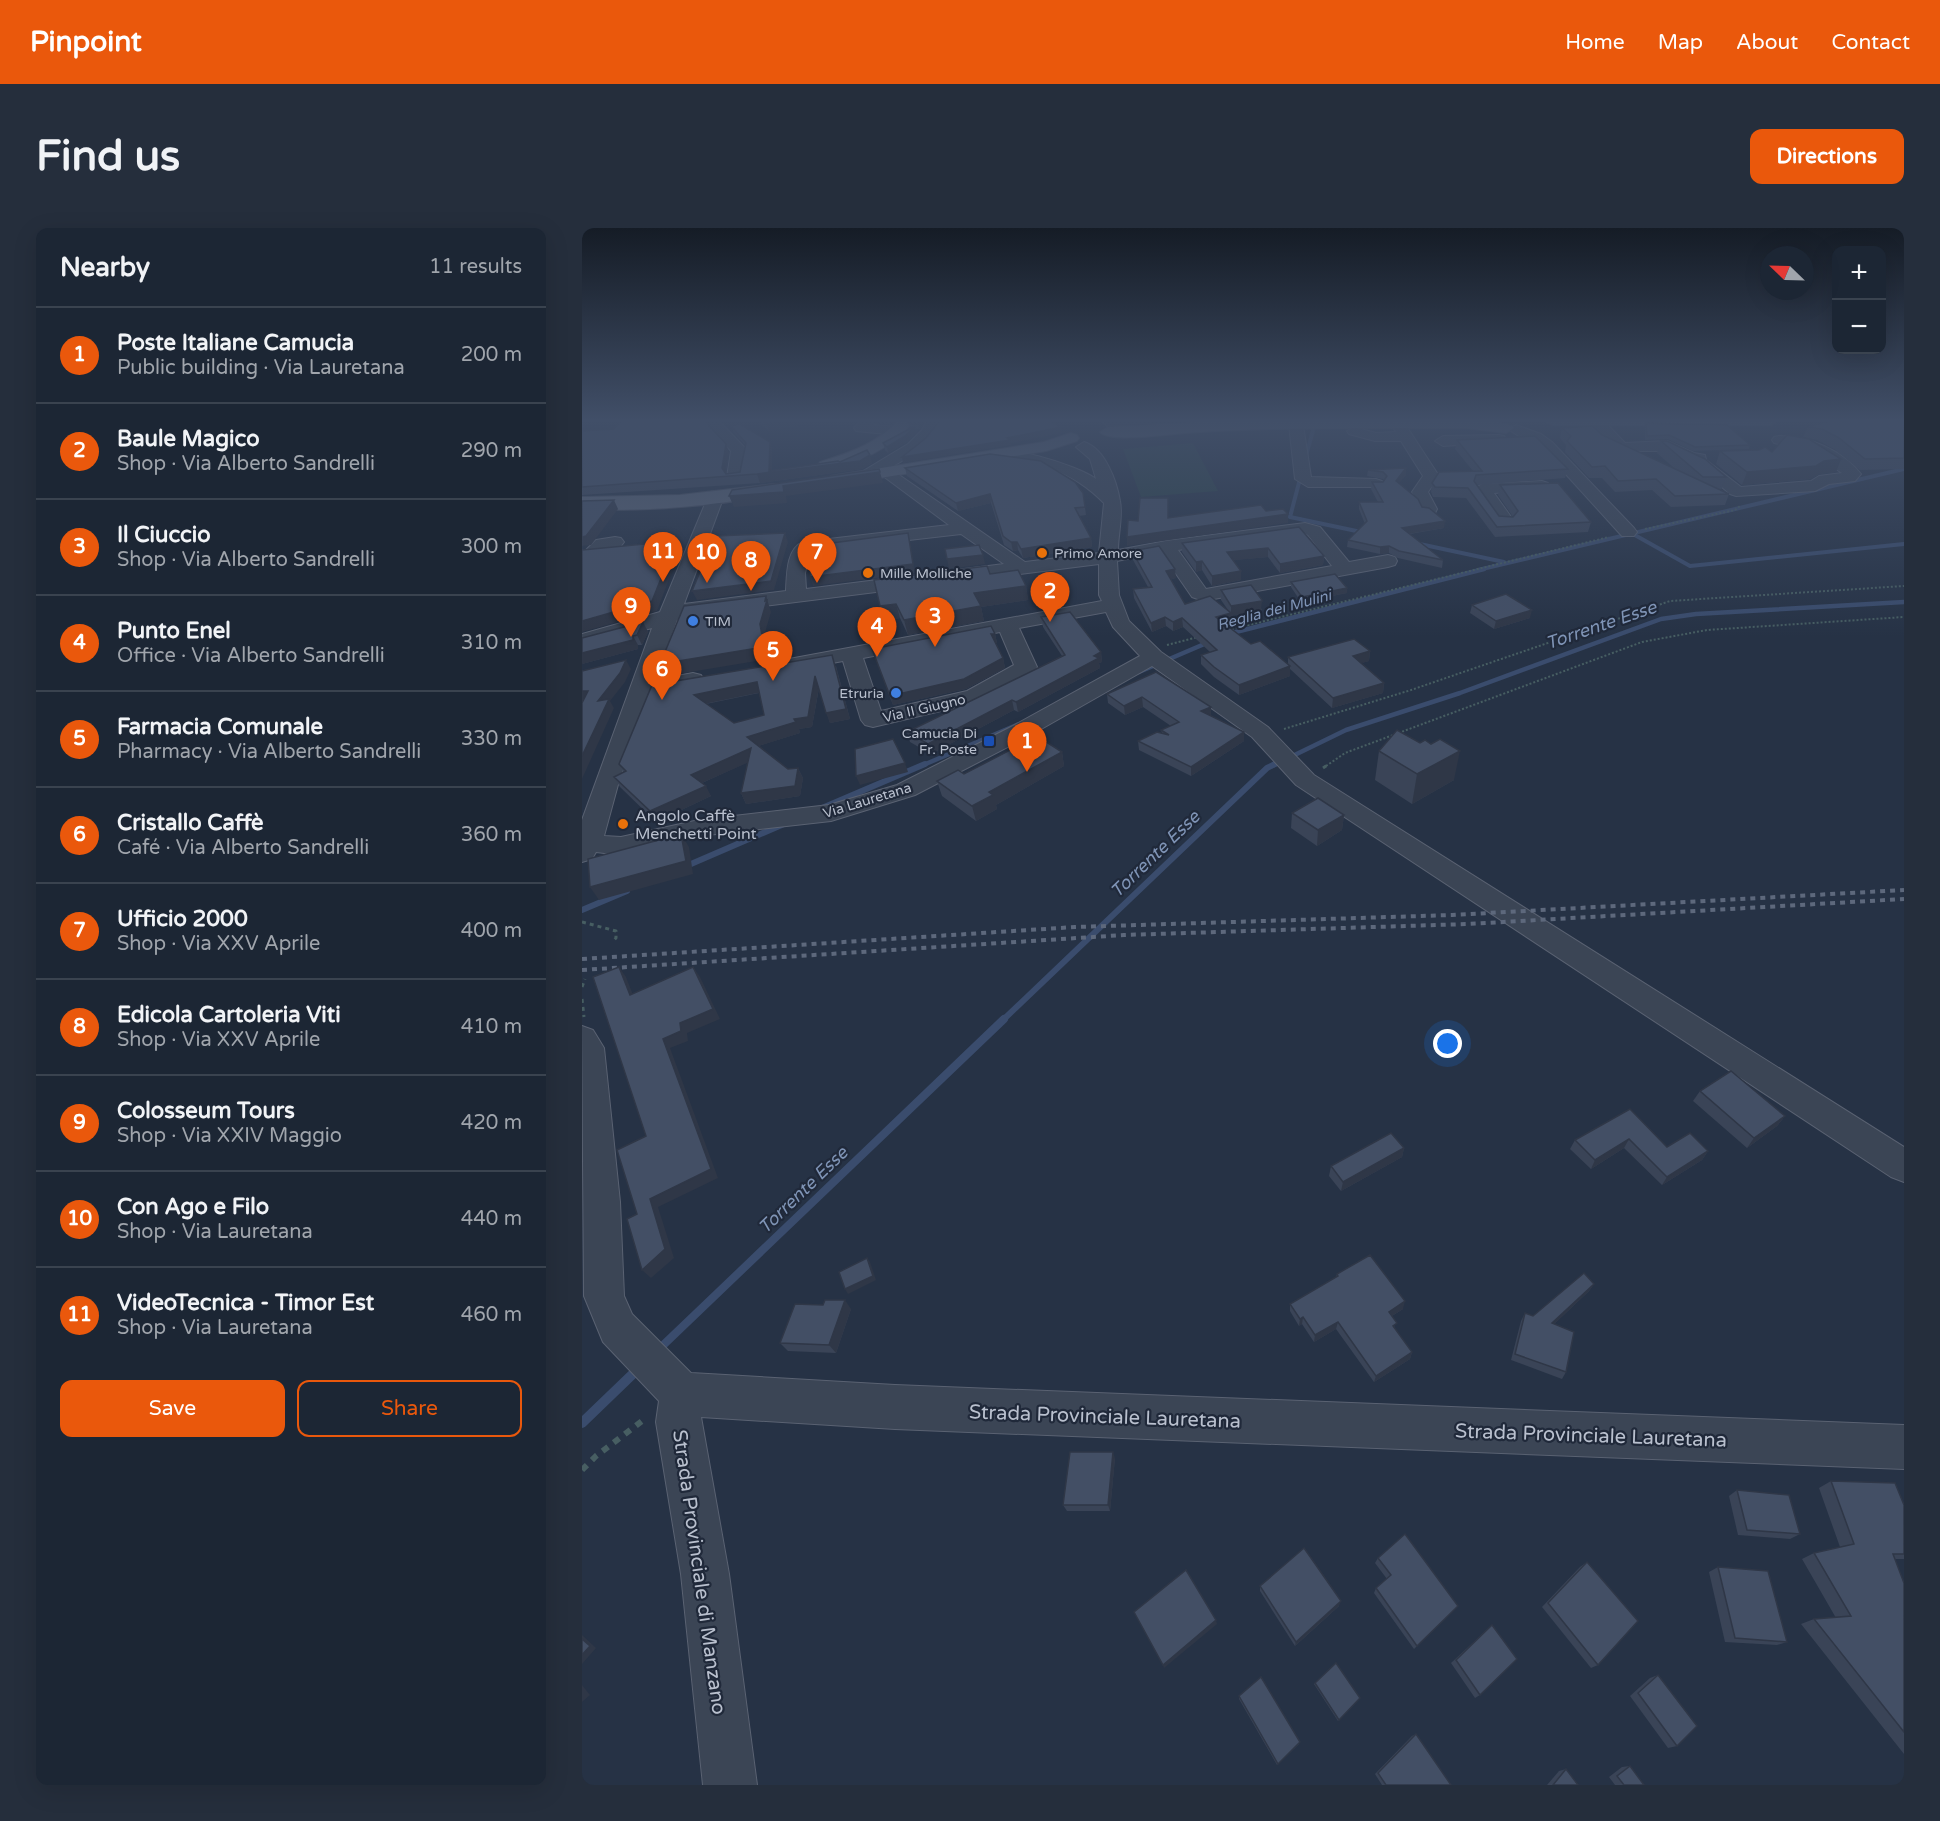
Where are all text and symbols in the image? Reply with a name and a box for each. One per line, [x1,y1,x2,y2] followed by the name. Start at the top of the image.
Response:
[30,25,142,59] text: Pinpoint
[1565,30,1625,55] text: Home
[1658,30,1703,55] text: Map
[1736,30,1798,55] text: About
[1831,30,1910,55] text: Contact
[1750,129,1904,184] button: Directions
[36,131,180,182] text: Find us
[1760,246,1814,300] north arrow
[1832,246,1886,354] map controls
[1832,246,1886,300] button: +
[60,252,150,283] text: Nearby
[429,255,522,279] text: 11 results
[1832,300,1886,354] button: −
[117,330,354,356] text: Poste Italiane Camucia
[73,343,86,367] text: 1
[461,343,522,367] text: 200 m
[117,356,405,380] text: Public building · Via Lauretana
[117,426,260,452] text: Baule Magico
[73,439,86,463] text: 2
[461,439,522,463] text: 290 m
[117,452,375,476] text: Shop · Via Alberto Sandrelli
[117,522,211,548] text: Il Ciuccio
[644,532,682,582] pin: 11
[688,534,726,583] pin: 10
[798,534,836,583] pin: 7
[73,535,86,559] text: 3
[461,535,522,559] text: 300 m
[732,542,770,591] pin: 8
[1054,545,1142,562] place label: Primo Amore
[1035,546,1049,560] marker: Primo Amore
[117,548,375,572] text: Shop · Via Alberto Sandrelli
[880,565,972,582] place label: Mille Molliche
[861,566,875,580] marker: Mille Molliche
[1030,572,1070,622] pin: 2
[1215,585,1335,634] water label: Reglia dei Mulini
[611,588,650,637] pin: 9
[1543,596,1660,654] water label: Torrente Esse
[916,598,954,647] pin: 3
[858,608,896,657] pin: 4
[705,613,731,630] place label: TIM
[686,614,700,628] marker: TIM
[117,618,231,644] text: Punto Enel
[73,631,86,655] text: 4
[461,631,522,655] text: 310 m
[754,632,792,681] pin: 5
[117,644,385,668] text: Office · Via Alberto Sandrelli
[642,650,682,700] pin: 6
[839,685,884,702] place label: Etruria
[889,686,903,700] marker: Etruria
[881,691,967,726] street label: Via II Giugno
[117,714,323,740] text: Farmacia Comunale
[1008,722,1046,772] pin: 1
[902,725,977,758] place label: Camucia Di Fr. Poste
[73,727,86,751] text: 5
[461,727,522,751] text: 330 m
[982,734,996,748] marker: Camucia Di Fr. Poste
[117,740,421,764] text: Pharmacy · Via Alberto Sandrelli
[821,779,913,822] street label: Via Lauretana
[1106,805,1205,902] water label: Torrente Esse
[635,806,757,844] place label: Angolo Caffè Menchetti Point
[117,810,264,836] text: Cristallo Caffè
[616,817,630,831] marker: Angolo Caffè Menchetti Point
[73,823,86,847] text: 6
[461,823,522,847] text: 360 m
[117,836,369,860] text: Café · Via Alberto Sandrelli
[117,906,248,932] text: Ufficio 2000
[73,919,86,943] text: 7
[461,919,522,943] text: 400 m
[117,932,320,956] text: Shop · Via XXV Aprile
[117,1002,341,1028] text: Edicola Cartoleria Viti
[73,1015,86,1039] text: 8
[461,1015,522,1039] text: 410 m
[117,1028,320,1052] text: Shop · Via XXV Aprile
[1433,1029,1462,1058] your location
[117,1098,295,1124] text: Colosseum Tours
[73,1111,86,1135] text: 9
[461,1111,522,1135] text: 420 m
[117,1124,342,1148] text: Shop · Via XXIV Maggio
[754,1141,853,1238] water label: Torrente Esse
[117,1194,269,1220] text: Con Ago e Filo
[67,1207,92,1231] text: 10
[461,1207,522,1231] text: 440 m
[117,1220,313,1244] text: Shop · Via Lauretana
[117,1290,374,1316] text: VideoTecnica - Timor Est
[67,1303,92,1327] text: 11
[461,1303,522,1327] text: 460 m
[117,1316,313,1340] text: Shop · Via Lauretana
[60,1380,285,1437] button: Save
[297,1380,522,1437] button: Share
[969,1400,1241,1434] street label: Strada Provinciale Lauretana
[1455,1419,1727,1453] street label: Strada Provinciale Lauretana
[667,1428,731,1716] street label: Strada Provinciale di Manzano

